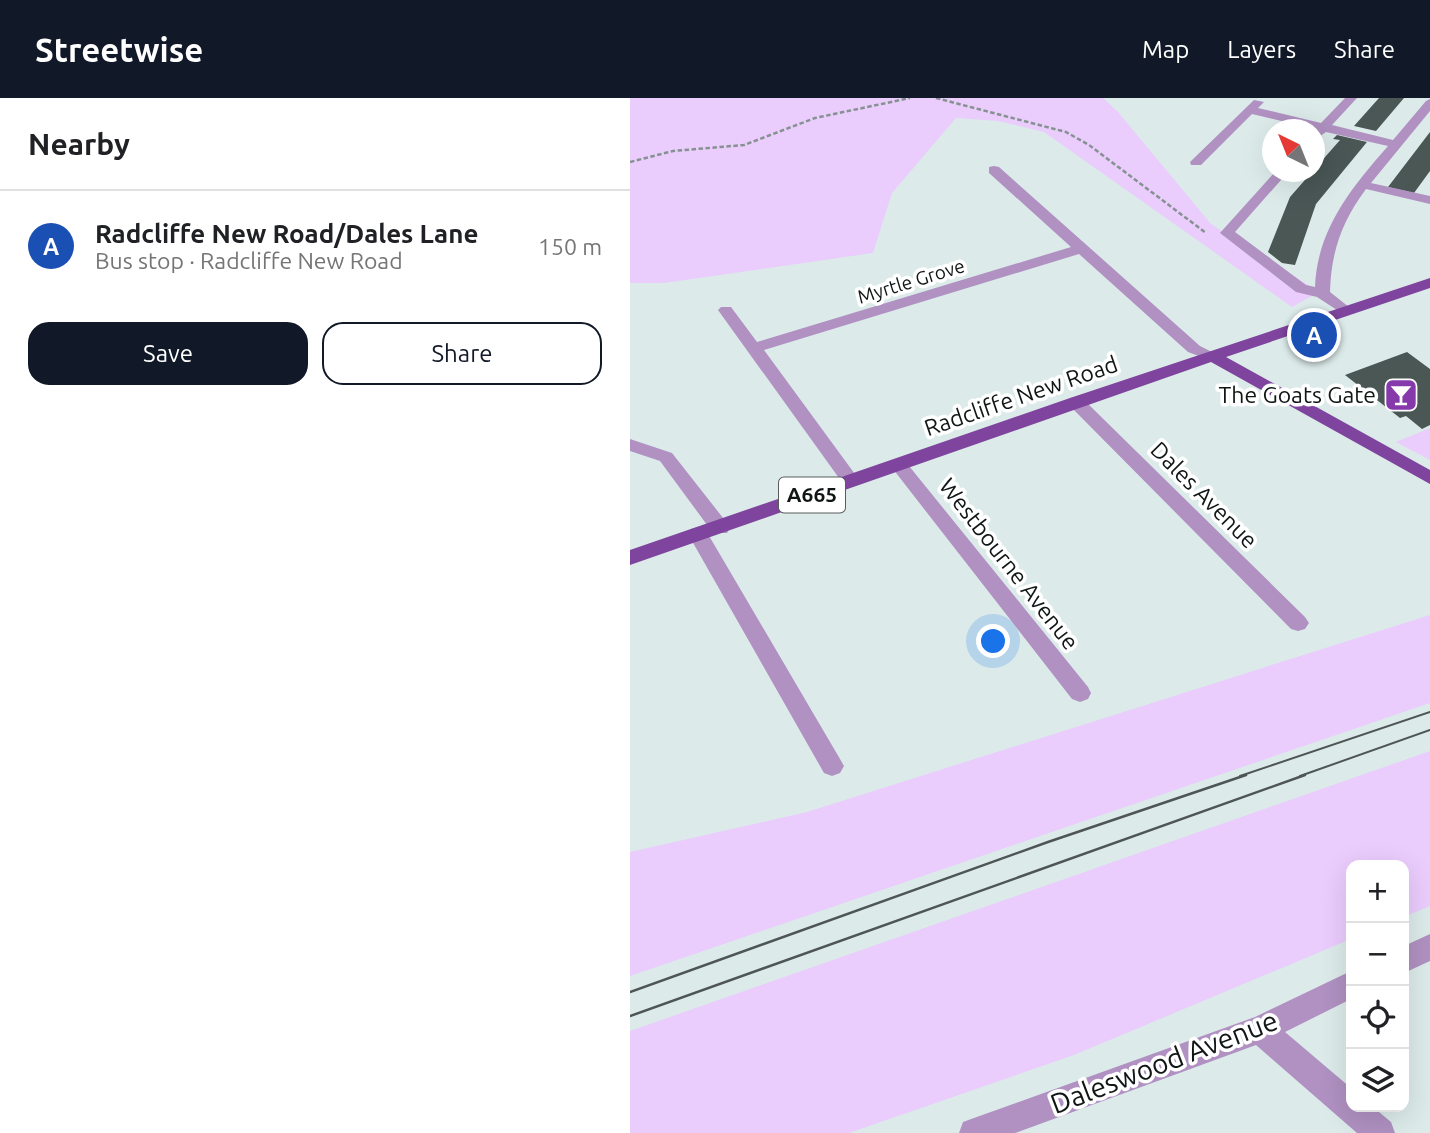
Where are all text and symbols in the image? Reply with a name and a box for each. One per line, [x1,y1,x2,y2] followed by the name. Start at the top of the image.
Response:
[35,31,203,68] text: Streetwise
[1142,36,1189,63] text: Map
[1227,36,1296,63] text: Layers
[1334,36,1395,63] text: Share
[1262,119,1325,182] north arrow
[28,127,130,161] text: Nearby
[95,219,478,248] text: Radcliffe New Road/Dales Lane
[43,234,59,259] text: A
[538,234,602,259] text: 150 m
[95,248,403,273] text: Bus stop · Radcliffe New Road
[855,254,967,308] street label: Myrtle Grove
[1291,309,1337,361] pin: A
[28,322,308,385] button: Save
[322,322,602,385] button: Share
[921,351,1121,440] street label: Radcliffe New Road
[1382,376,1420,414] bar icon: The Goats Gate
[1219,382,1376,407] place label: The Goats Gate
[1146,436,1263,553] street label: Dales Avenue
[935,473,1084,654] street label: Westbourne Avenue
[779,478,845,512] road number: A665
[976,624,1010,658] your location
[1346,860,1409,1112] map controls
[1346,860,1409,923] button: +
[1346,923,1409,986] button: −
[1346,986,1409,1049] button: locate
[1046,1004,1282,1119] street label: Daleswood Avenue
[1346,1049,1409,1112] button: layers

